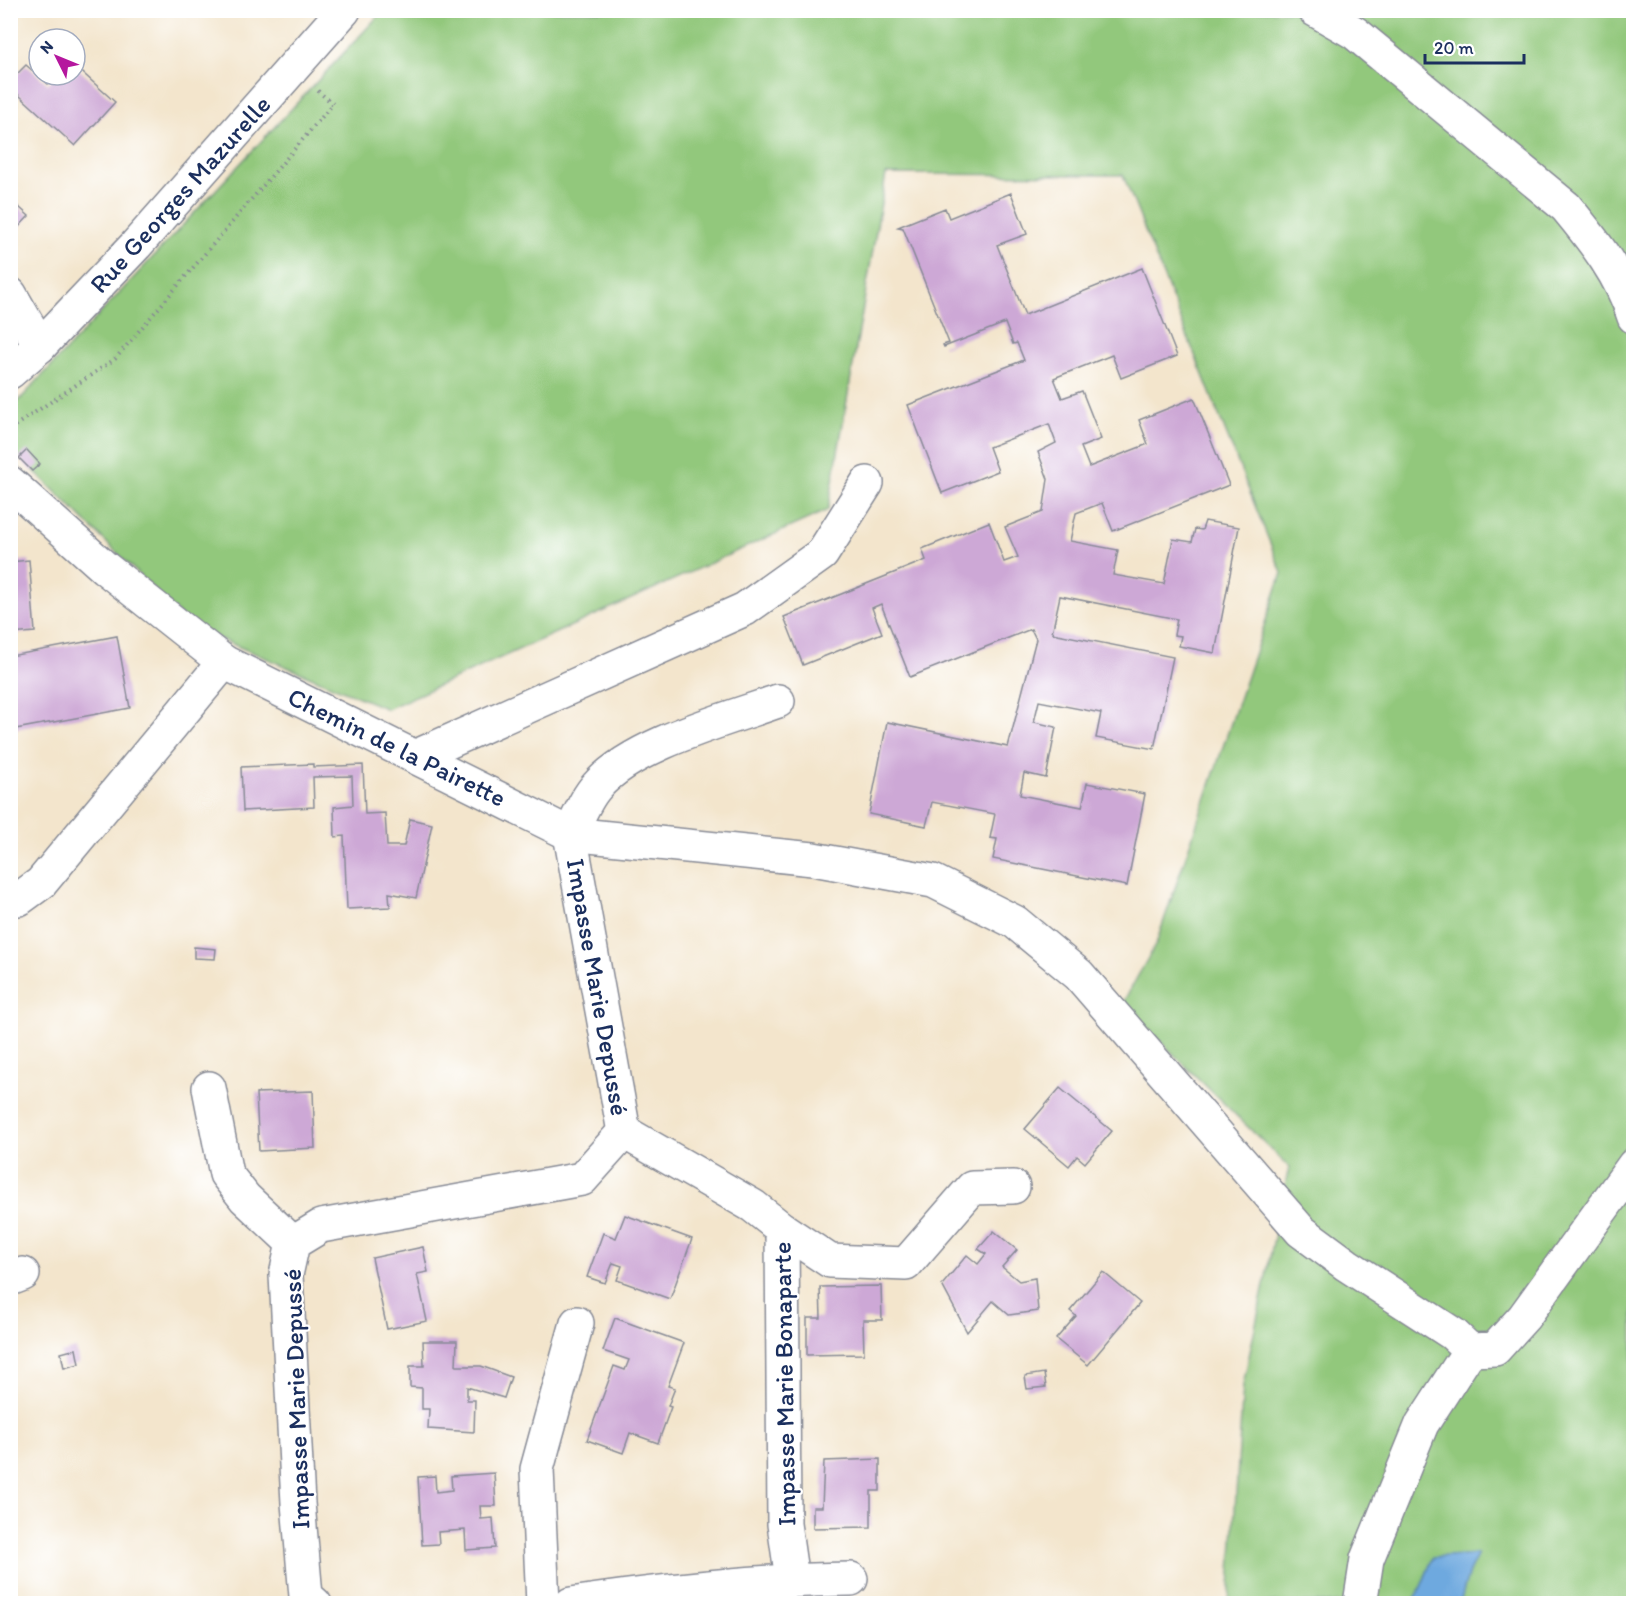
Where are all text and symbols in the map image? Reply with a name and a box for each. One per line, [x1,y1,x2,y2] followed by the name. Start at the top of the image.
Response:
[27,27,87,87] north arrow
[1425,27,1524,65] scale bar
[36,37,57,58] text: N
[1434,37,1474,59] text: 20 m
[83,88,277,300] street label: Rue Georges Mazurelle
[283,680,511,814] street label: Chemin de la Pairette
[560,856,636,1118] street label: Impasse Marie Depussé
[766,1241,802,1527] street label: Impasse Marie Bonaparte
[275,1268,317,1530] street label: Impasse Marie Depussé

